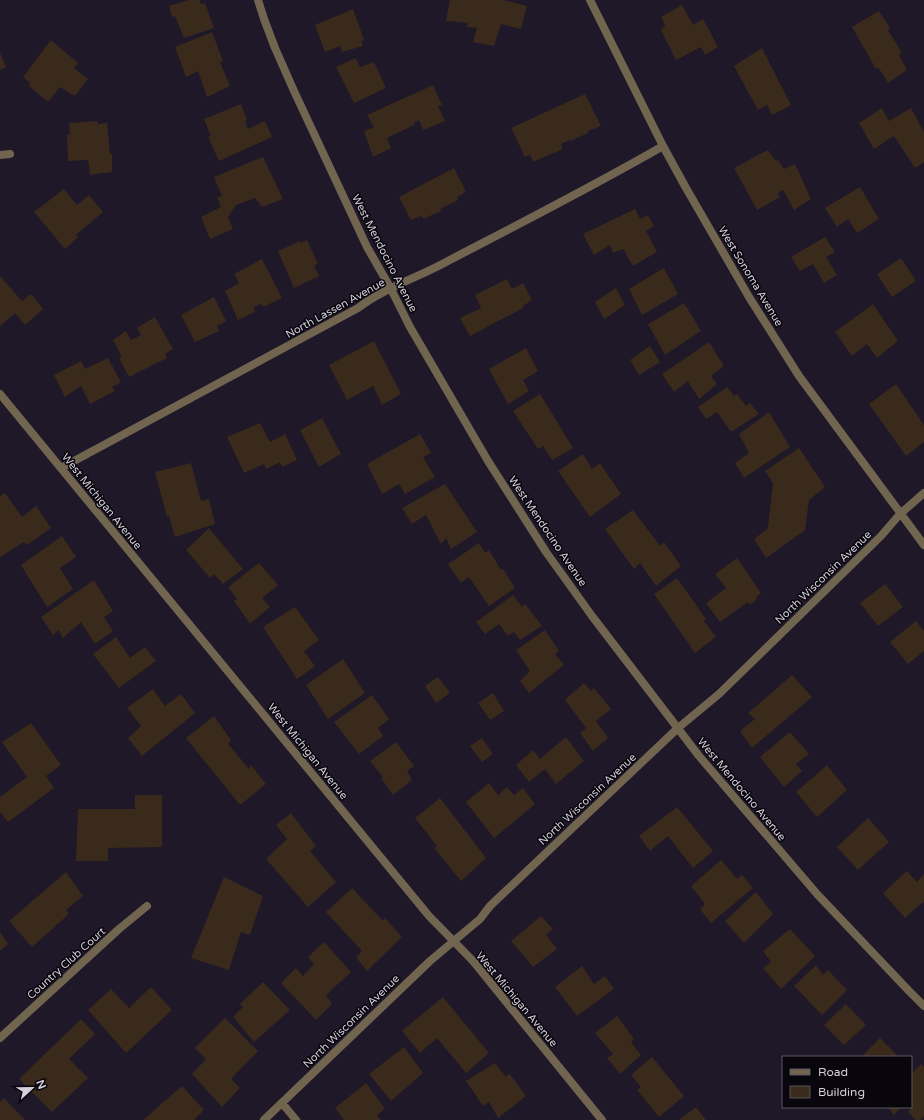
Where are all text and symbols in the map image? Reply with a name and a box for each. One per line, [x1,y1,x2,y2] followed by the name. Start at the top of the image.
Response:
[349,192,420,314] street label: West Mendocino Avenue
[716,224,786,329] street label: West Sonoma Avenue
[283,276,387,341] street label: North Lassen Avenue
[59,451,144,552] street label: West Michigan Avenue
[506,474,589,589] street label: West Mendocino Avenue
[773,528,874,627] street label: North Wisconsin Avenue
[265,701,350,802] street label: West Michigan Avenue
[695,735,789,843] street label: West Mendocino Avenue
[536,751,639,848] street label: North Wisconsin Avenue
[25,925,108,1002] street label: Country Club Court
[473,949,560,1049] street label: West Michigan Avenue
[301,972,402,1071] street label: North Wisconsin Avenue
[782,1056,912,1108] legend
[818,1065,848,1079] text: Road
[12,1068,52,1108] north arrow
[33,1078,48,1091] text: N
[818,1085,865,1099] text: Building

